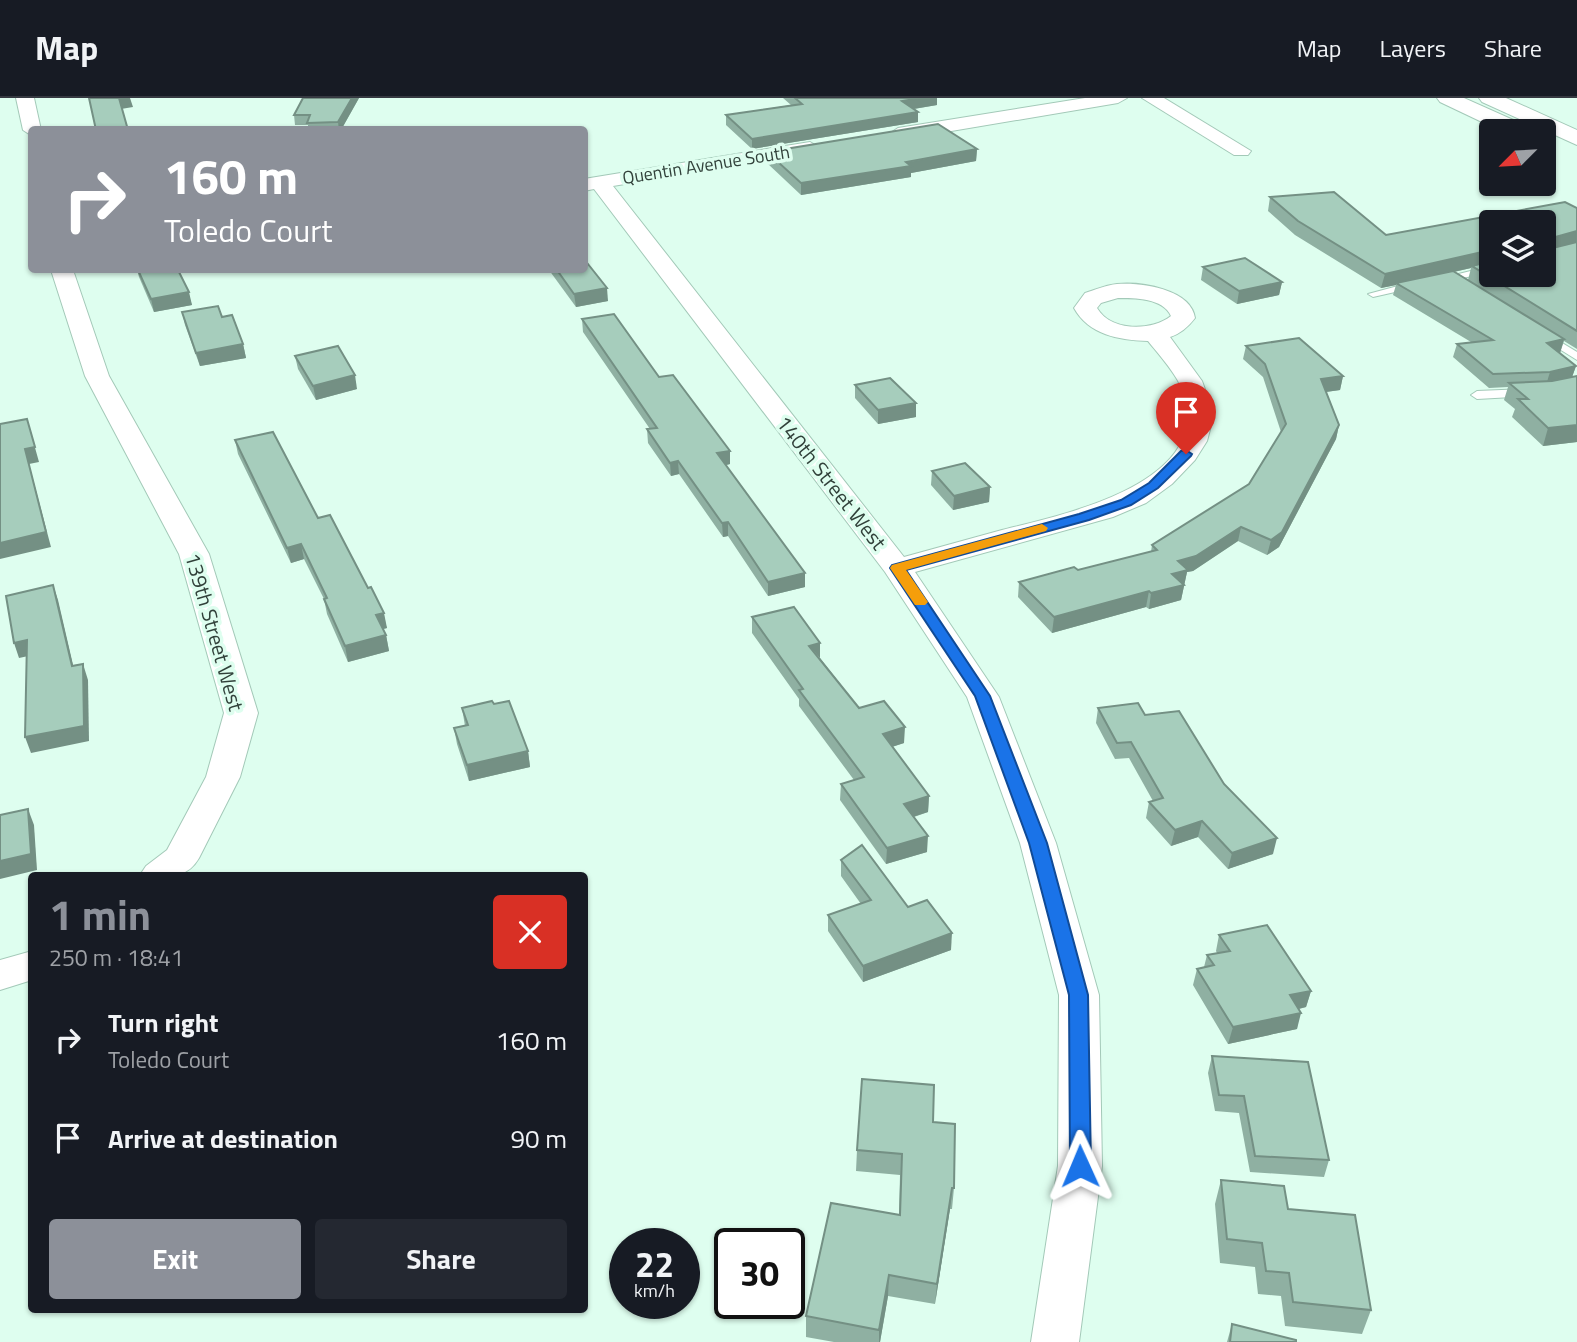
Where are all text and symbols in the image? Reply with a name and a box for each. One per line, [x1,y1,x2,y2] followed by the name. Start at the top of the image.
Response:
[35,23,98,73] text: Map
[1297,30,1342,66] text: Map
[1380,30,1446,66] text: Layers
[1484,30,1542,66] text: Share
[1479,119,1556,196] north arrow
[1479,119,1556,287] map controls
[164,138,298,213] text: 160 m
[620,138,792,191] street label: Quentin Avenue South
[49,154,140,245] icon: right
[164,206,333,254] text: Toledo Court
[1479,210,1556,287] button: layers
[1156,382,1216,454] pin
[1167,393,1205,431] icon: arrive
[769,408,895,557] street label: 140th Street West
[177,549,253,715] street label: 139th Street West
[49,882,151,946] text: 1 min
[493,895,567,969] button: close
[49,940,184,975] text: 250 m · 18:41
[108,1003,219,1042] text: Turn right
[49,1021,87,1059] icon: right
[496,1021,567,1060] text: 160 m
[108,1042,229,1077] text: Toledo Court
[49,1119,87,1157] icon: arrive
[108,1119,338,1158] text: Arrive at destination
[510,1119,567,1158] text: 90 m
[1043,1129,1117,1203] position arrow
[49,1219,301,1299] button: Exit
[315,1219,567,1299] button: Share
[714,1228,805,1319] speed limit sign: 30
[635,1237,674,1291] text: 22
[634,1277,675,1304] text: km/h

